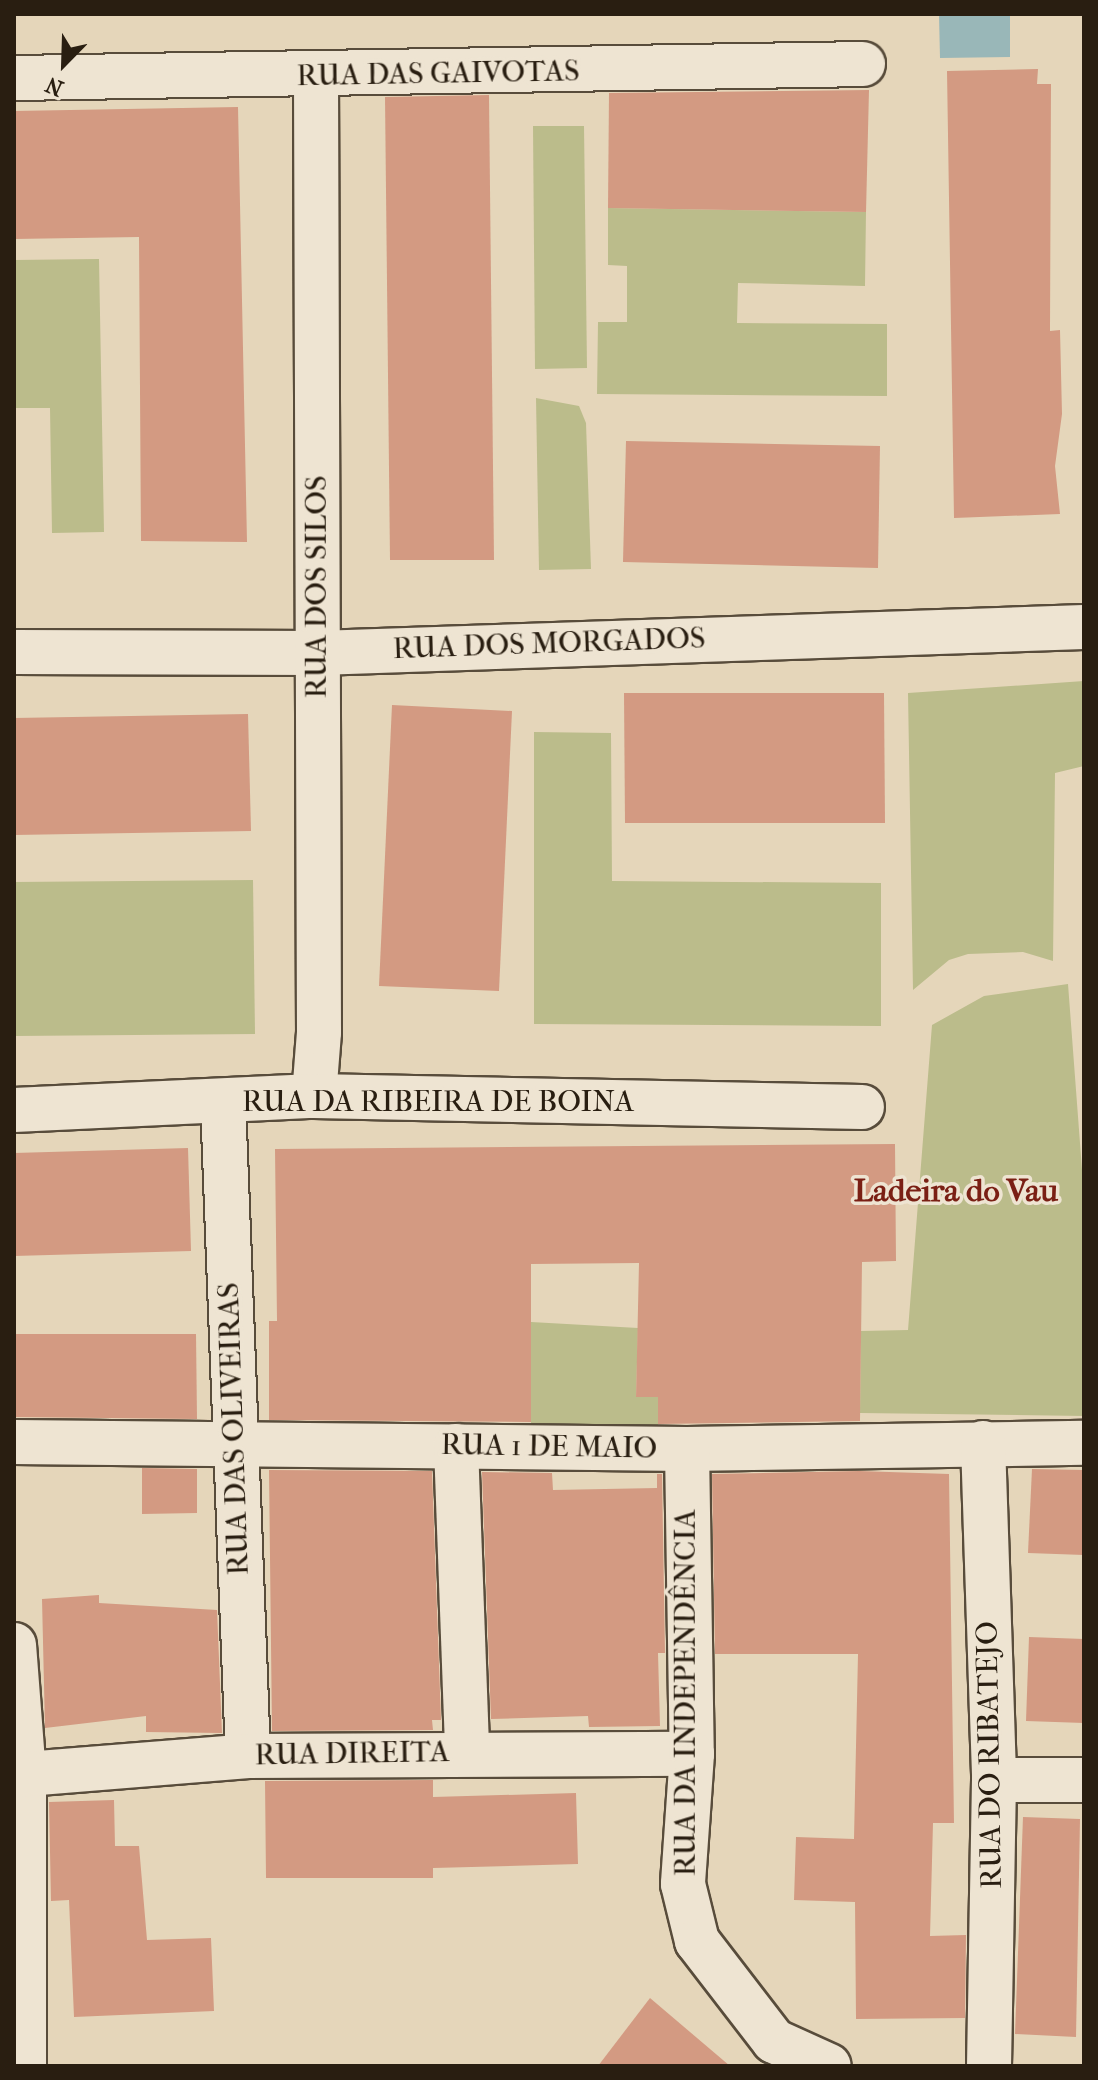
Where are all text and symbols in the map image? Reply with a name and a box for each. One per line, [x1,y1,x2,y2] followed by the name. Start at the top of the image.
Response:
[24,24,104,104] north arrow
[296,54,580,94] street label: RUA DAS GAIVOTAS
[42,71,67,101] text: N
[299,476,335,698] street label: RUA DOS SILOS
[392,621,706,667] street label: RUA DOS MORGADOS
[242,1084,634,1120] street label: RUA DA RIBEIRA DE BOINA
[854,1172,1058,1210] district label: Ladeira do Vau
[211,1282,257,1576] street label: RUA DAS OLIVEIRAS
[441,1427,657,1467] street label: RUA 1 DE MAIO
[668,1510,704,1876] street label: RUA DA INDEPENDÊNCIA
[970,1621,1010,1889] street label: RUA DO RIBATEJO
[254,1734,450,1774] street label: RUA DIREITA

